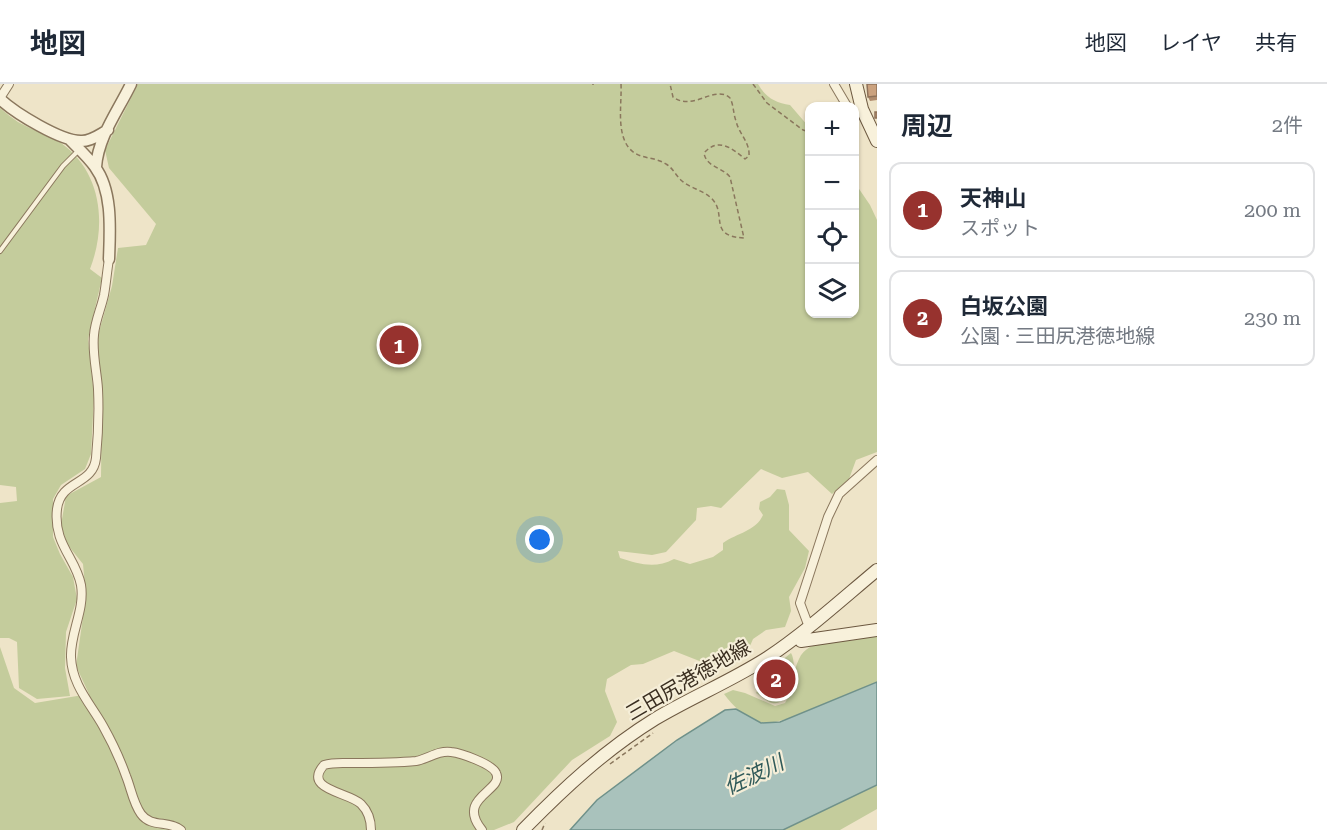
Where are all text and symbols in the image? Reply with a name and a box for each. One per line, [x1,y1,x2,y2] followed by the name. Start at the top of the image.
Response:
[30,27,86,60] text: 地図
[1085,31,1127,55] text: 地図
[1160,31,1222,55] text: レイヤ
[1255,31,1297,55] text: 共有
[805,102,859,318] map controls
[805,102,859,156] button: +
[901,111,953,141] text: 周辺
[1272,113,1303,137] text: 2件
[805,156,859,210] button: −
[960,186,1026,211] text: 天神山
[917,198,928,222] text: 1
[1244,198,1301,222] text: 200 m
[805,210,859,264] button: locate
[960,216,1040,240] text: スポット
[805,264,859,318] button: layers
[960,294,1048,319] text: 白坂公園
[917,306,928,330] text: 2
[1244,306,1301,330] text: 230 m
[380,322,418,368] pin: 1
[960,324,1155,348] text: 公園 · 三田尻港徳地線
[525,525,554,554] your location
[621,635,755,725] street label: 三田尻港徳地線
[756,656,796,702] pin: 2
[720,750,789,800] water label: 佐波川

